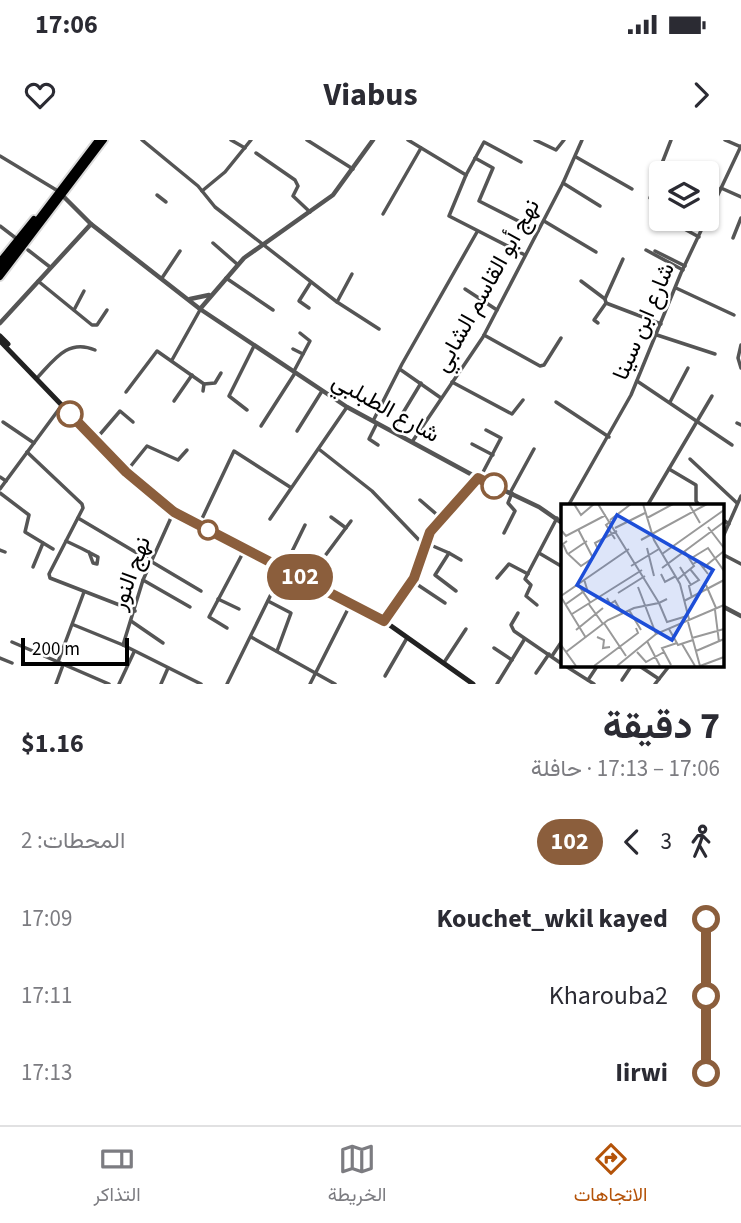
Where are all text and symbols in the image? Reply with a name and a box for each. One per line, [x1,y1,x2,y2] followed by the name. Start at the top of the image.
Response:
[35,6,98,43] text: 17:06
[323,72,418,118] text: Viabus
[21,76,59,114] icon: heart
[682,76,720,114] icon: forward
[649,161,719,231] map controls
[649,161,719,231] button: layers
[425,193,549,379] street label: نهج أبو القاسم الشابي
[604,257,683,385] street label: شارع ابن سينا
[325,364,446,452] street label: شارع الطبلبي
[57,401,83,427] unlabelled marker
[481,473,507,499] unlabelled marker
[561,504,724,666] inset map
[198,520,218,540] unlabelled marker
[102,532,159,616] street label: نهج النور
[260,554,340,600] line badge: 102
[281,559,319,594] text: 102
[21,635,130,667] scale bar
[32,636,80,663] text: 200 m
[603,699,720,753] text: 7 دقيقة
[21,725,84,762] text: $1.16
[531,752,720,785] text: 17:06 – 17:13 · حافلة
[613,823,651,861] icon: back
[682,823,720,861] icon: walk
[21,824,125,857] text: المحطات: 2
[551,824,589,859] text: 102
[661,825,672,858] text: 3
[436,900,668,937] text: Kouchet_wkil kayed
[21,902,72,935] text: 17:09
[549,977,668,1014] text: Kharouba2
[21,979,72,1012] text: 17:11
[615,1054,668,1091] text: Iirwi
[21,1056,72,1089] text: 17:13
[94,1140,141,1211] tab: التذاكر
[328,1140,387,1211] tab: الخريطة
[574,1140,647,1211] tab: الاتجاهات

